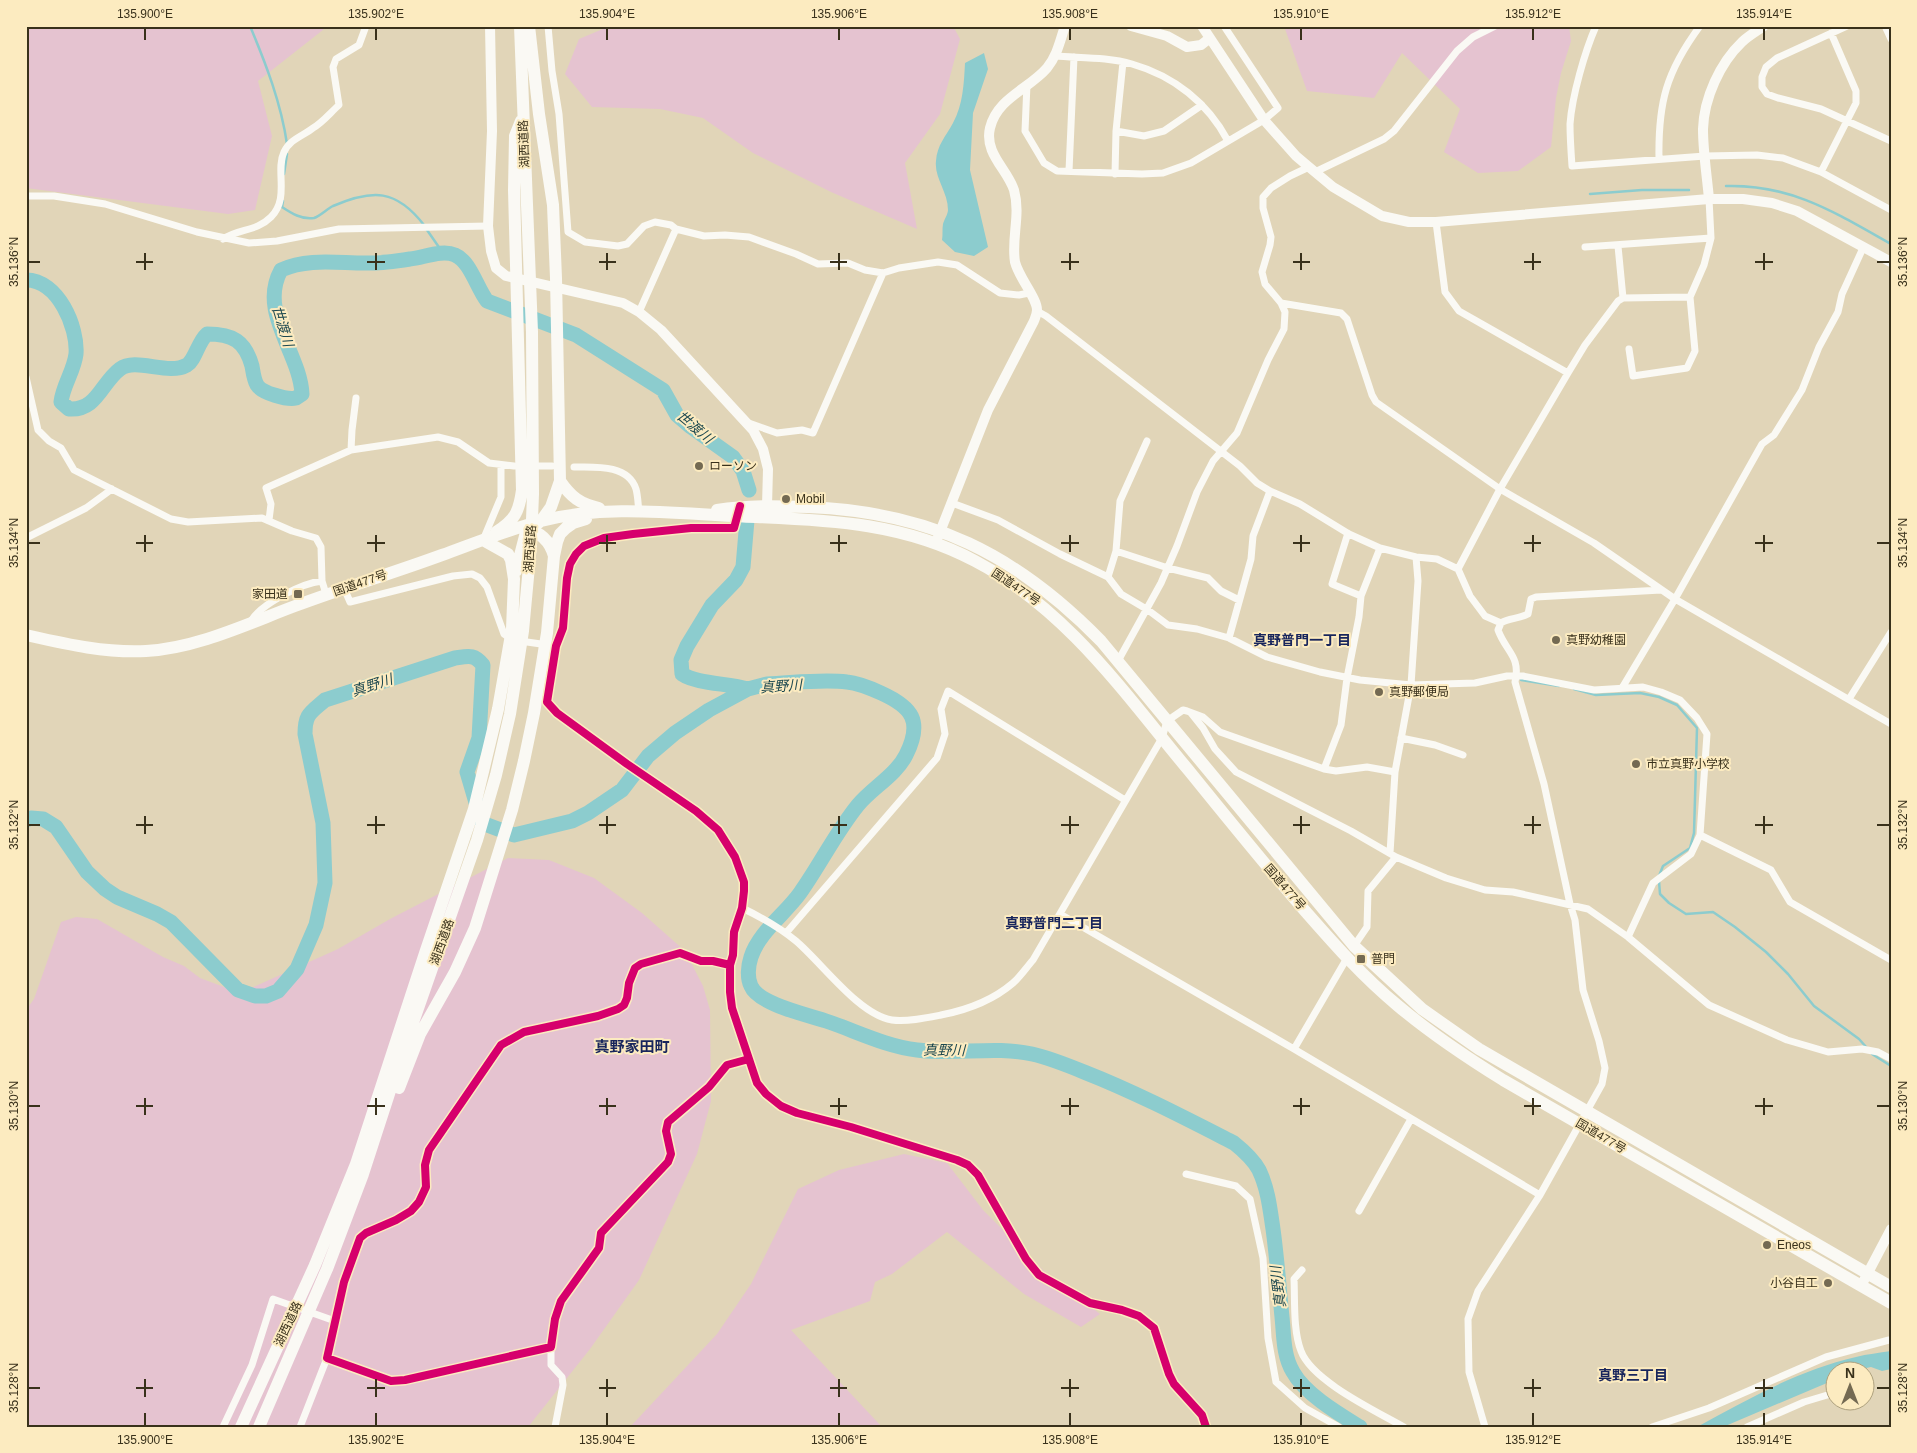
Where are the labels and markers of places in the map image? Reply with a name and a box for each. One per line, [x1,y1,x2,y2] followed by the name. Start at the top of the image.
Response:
[709,459,757,473] place label: ローソン
[693,460,705,472] marker: ローソン
[796,492,825,506] place label: Mobil
[780,493,792,505] marker: Mobil
[252,587,288,601] place label: 家田道
[292,588,304,600] marker: 家田道
[1566,633,1626,647] place label: 真野幼稚園
[1550,634,1562,646] marker: 真野幼稚園
[1389,685,1449,699] place label: 真野郵便局
[1373,686,1385,698] marker: 真野郵便局
[1646,757,1730,771] place label: 市立真野小学校
[1630,758,1642,770] marker: 市立真野小学校
[1371,952,1395,966] place label: 普門
[1355,953,1367,965] marker: 普門
[1777,1238,1811,1252] place label: Eneos
[1761,1239,1773,1251] marker: Eneos
[1770,1276,1818,1290] place label: 小谷自工
[1822,1277,1834,1289] marker: 小谷自工

